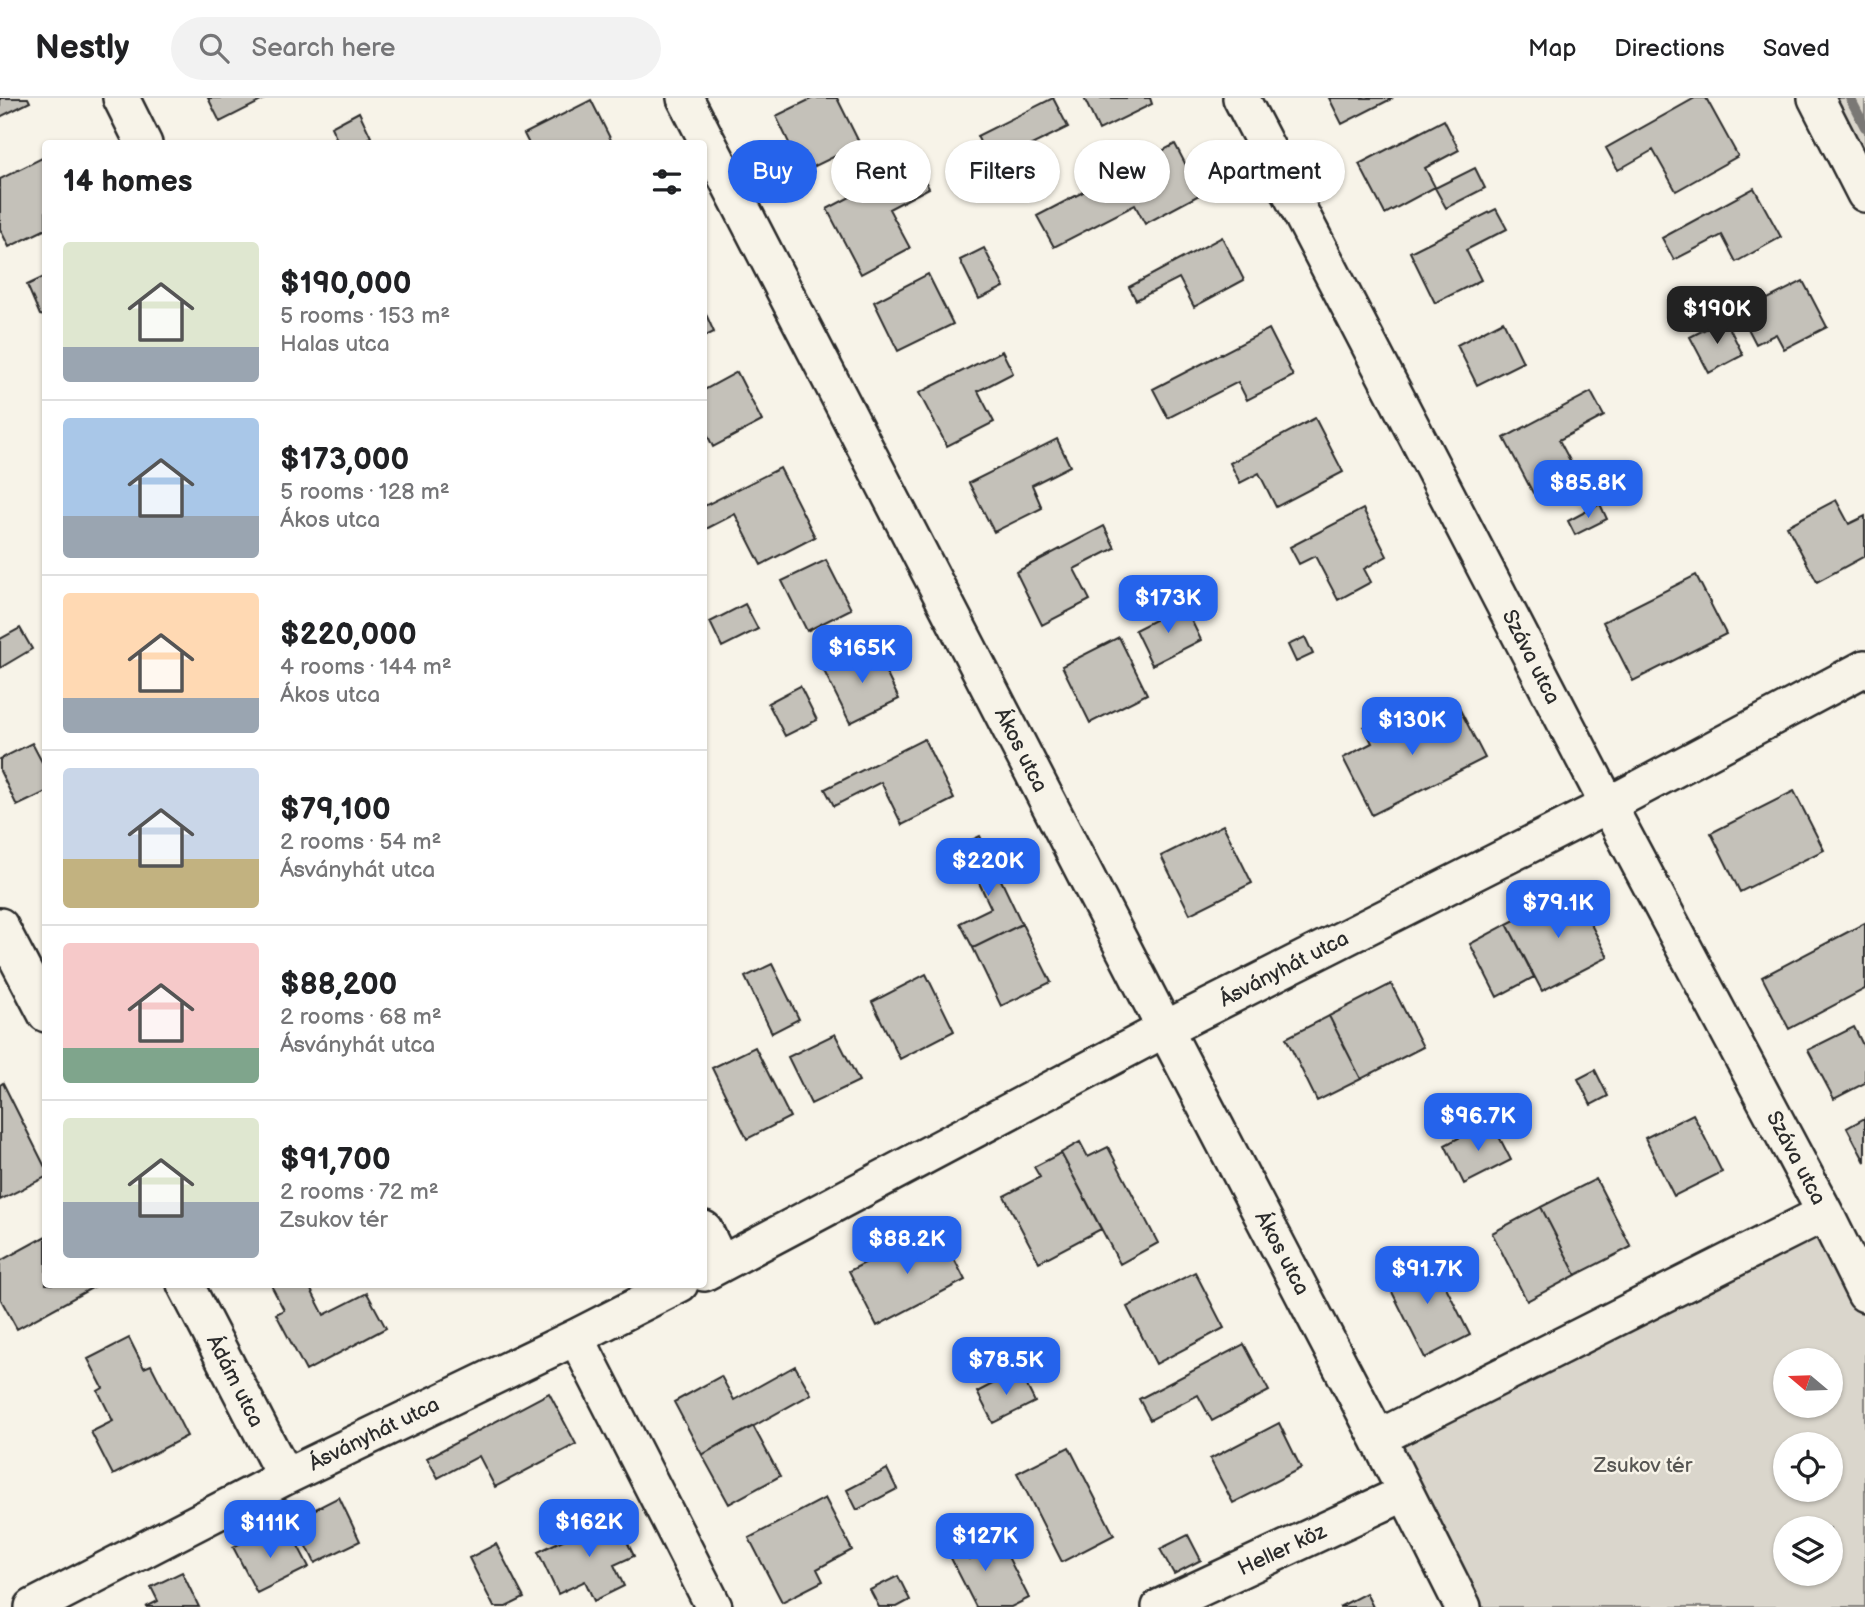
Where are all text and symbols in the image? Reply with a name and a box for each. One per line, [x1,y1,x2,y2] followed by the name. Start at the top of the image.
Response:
[171,17,661,80] search box
[35,28,129,68] text: Nestly
[195,29,233,67] icon: search
[251,33,395,64] text: Search here
[1528,34,1576,63] text: Map
[1614,34,1725,63] text: Directions
[1763,34,1830,63] text: Saved
[728,140,817,203] chip: Buy
[831,140,931,203] chip: Rent
[945,140,1060,203] chip: Filters
[1074,140,1170,203] chip: New
[1184,140,1345,203] chip: Apartment
[648,163,686,201] icon: filters
[63,164,192,200] text: 14 homes
[280,266,411,302] text: $190,000
[119,270,203,354] icon: home
[1668,286,1766,346] pin: $190K
[1683,295,1751,323] text: $190K
[280,302,450,330] text: 5 rooms · 153 m²
[280,330,390,358] text: Halas utca
[280,442,409,478] text: $173,000
[119,446,203,530] icon: home
[1531,460,1645,520] pin: $85.8K
[1550,469,1626,497] text: $85.8K
[280,478,450,506] text: 5 rooms · 128 m²
[280,506,380,534] text: Ákos utca
[1119,575,1217,635] pin: $173K
[1135,584,1201,612] text: $173K
[1497,606,1565,708] street label: Száva utca
[280,617,417,653] text: $220,000
[119,621,203,705] icon: home
[813,626,911,685] pin: $165K
[828,634,896,662] text: $165K
[280,653,452,681] text: 4 rooms · 144 m²
[280,681,380,709] text: Ákos utca
[1363,698,1461,757] pin: $130K
[989,704,1053,796] street label: Ákos utca
[1378,706,1446,734] text: $130K
[280,792,391,828] text: $79,100
[119,796,203,880] icon: home
[280,828,442,856] text: 2 rooms · 54 m²
[939,838,1037,898] pin: $220K
[952,847,1024,875] text: $220K
[280,856,435,884] text: Ásványhát utca
[1501,880,1615,940] pin: $79.1K
[1522,889,1594,917] text: $79.1K
[1215,926,1353,1012] street label: Ásványhát utca
[280,967,397,1003] text: $88,200
[119,971,203,1055] icon: home
[280,1003,442,1031] text: 2 rooms · 68 m²
[280,1031,435,1059] text: Ásványhát utca
[1421,1094,1535,1153] pin: $96.7K
[1440,1102,1516,1130] text: $96.7K
[1761,1107,1831,1209] street label: Száva utca
[280,1142,391,1178] text: $91,700
[119,1146,203,1230] icon: home
[280,1178,439,1206] text: 2 rooms · 72 m²
[280,1206,388,1234] text: Zsukov tér
[1249,1207,1315,1299] street label: Ákos utca
[850,1216,964,1276] pin: $88.2K
[868,1225,946,1253] text: $88.2K
[1370,1246,1484,1306] pin: $91.7K
[1391,1255,1463,1283] text: $91.7K
[201,1331,269,1431] street label: Ádám utca
[949,1338,1063,1397] pin: $78.5K
[968,1346,1044,1374] text: $78.5K
[1773,1348,1843,1418] north arrow
[1773,1348,1843,1586] map controls
[305,1392,443,1476] street label: Ásványhát utca
[1773,1432,1843,1502] button: locate
[1593,1453,1693,1478] park label: Zsukov tér
[221,1500,319,1560] pin: $111K
[540,1500,638,1559] pin: $162K
[555,1508,623,1536] text: $162K
[240,1509,300,1537] text: $111K
[936,1514,1034,1573] pin: $127K
[1773,1516,1843,1586] button: layers
[1234,1518,1331,1581] street label: Heller köz
[952,1522,1018,1550] text: $127K

